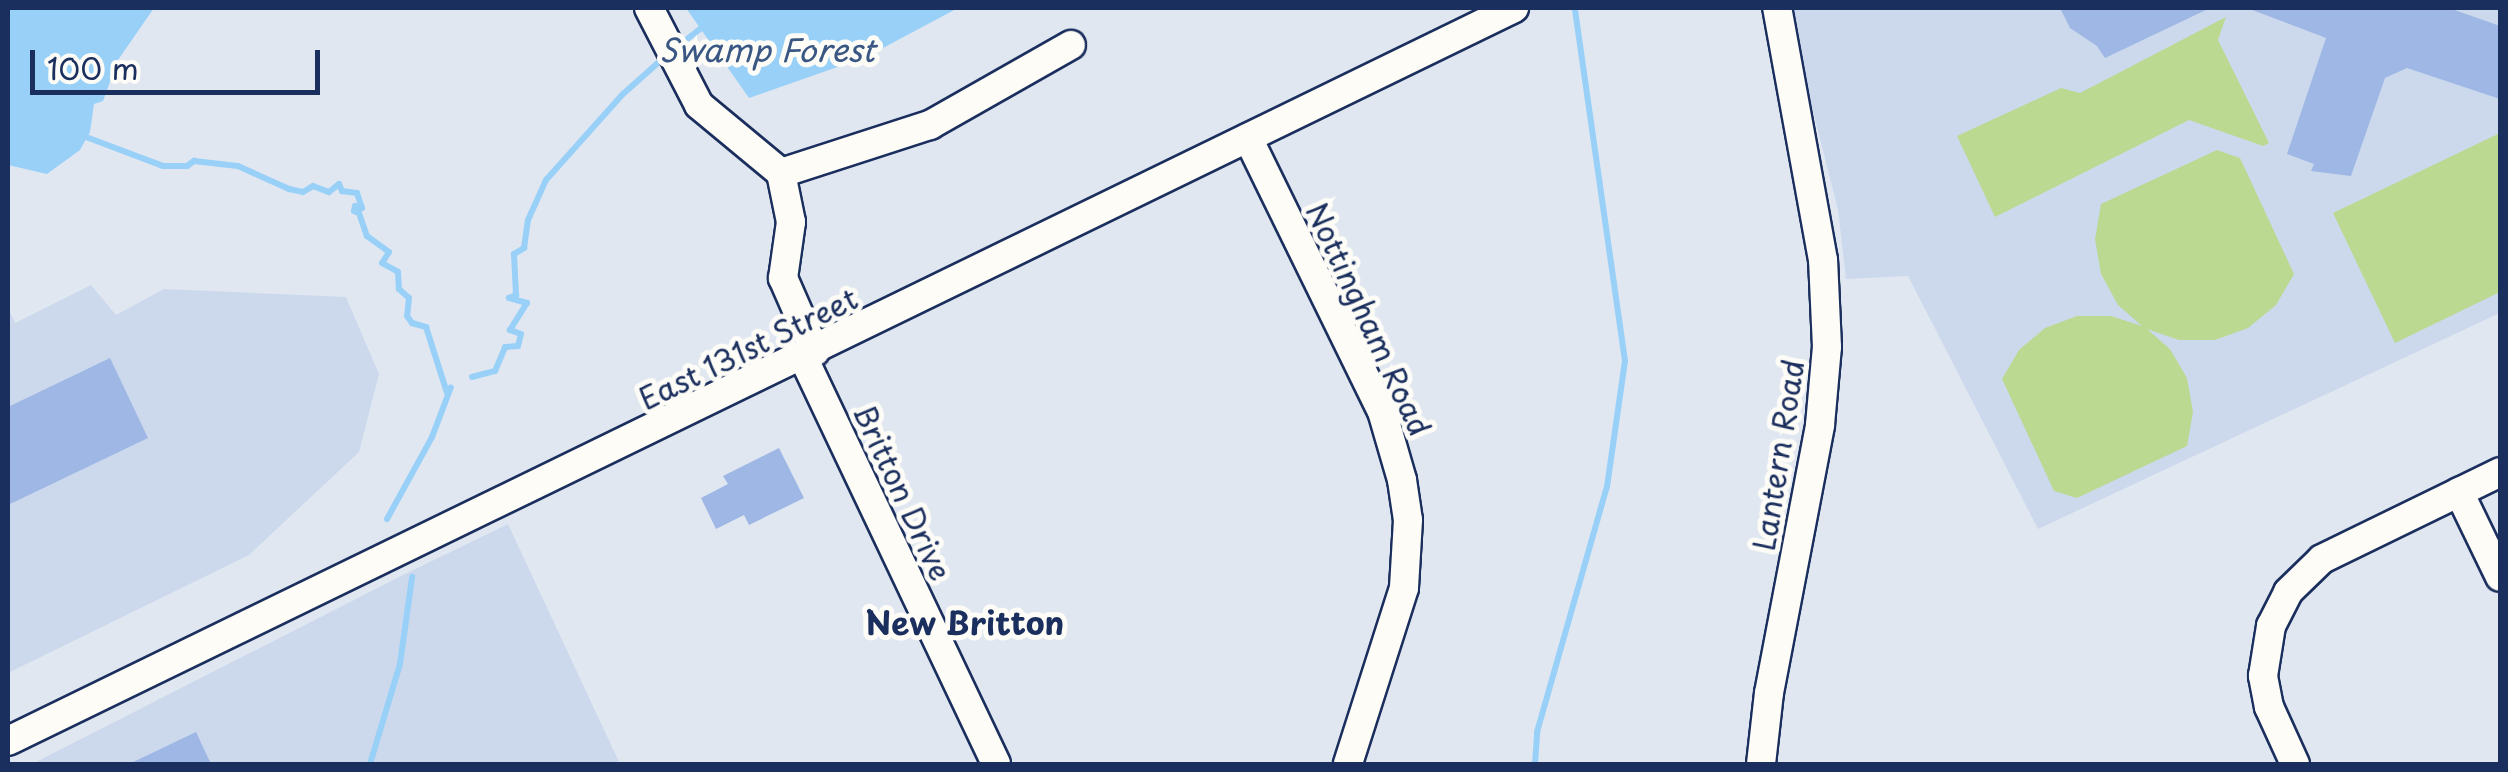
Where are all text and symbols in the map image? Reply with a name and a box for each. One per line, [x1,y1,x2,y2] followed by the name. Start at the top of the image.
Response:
[35,30,325,92] scale bar
[658,30,876,68] water label: Swamp Forest
[47,45,139,90] text: 100 m
[1299,196,1439,442] street label: Nottingham Road
[631,279,865,417] street label: East 131st Street
[1745,356,1811,554] street label: Lantern Road
[847,398,959,586] street label: Britton Drive
[866,603,1064,641] district label: New Britton

